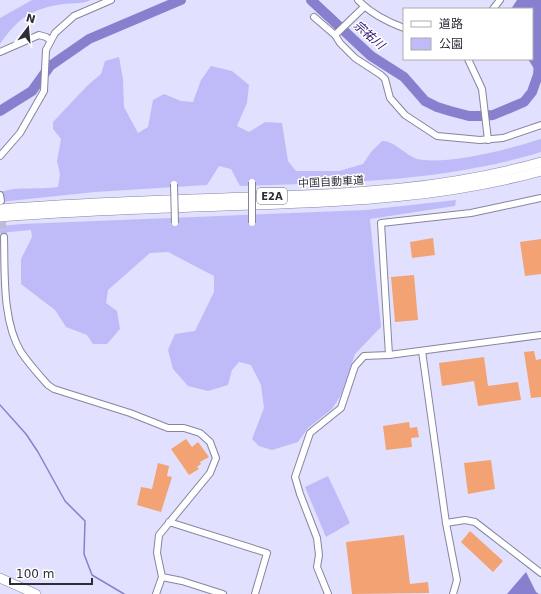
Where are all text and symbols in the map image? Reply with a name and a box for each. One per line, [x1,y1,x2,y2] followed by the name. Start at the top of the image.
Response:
[8,8,48,48] north arrow
[403,8,533,60] legend
[24,11,37,26] text: N
[439,17,463,31] text: 道路
[351,18,389,53] water label: 宗祐川
[439,37,463,51] text: 公園
[298,174,364,190] street label: 中国自動車道
[257,188,287,204] road number: E2A
[10,560,92,586] scale bar
[16,567,54,581] text: 100 m

